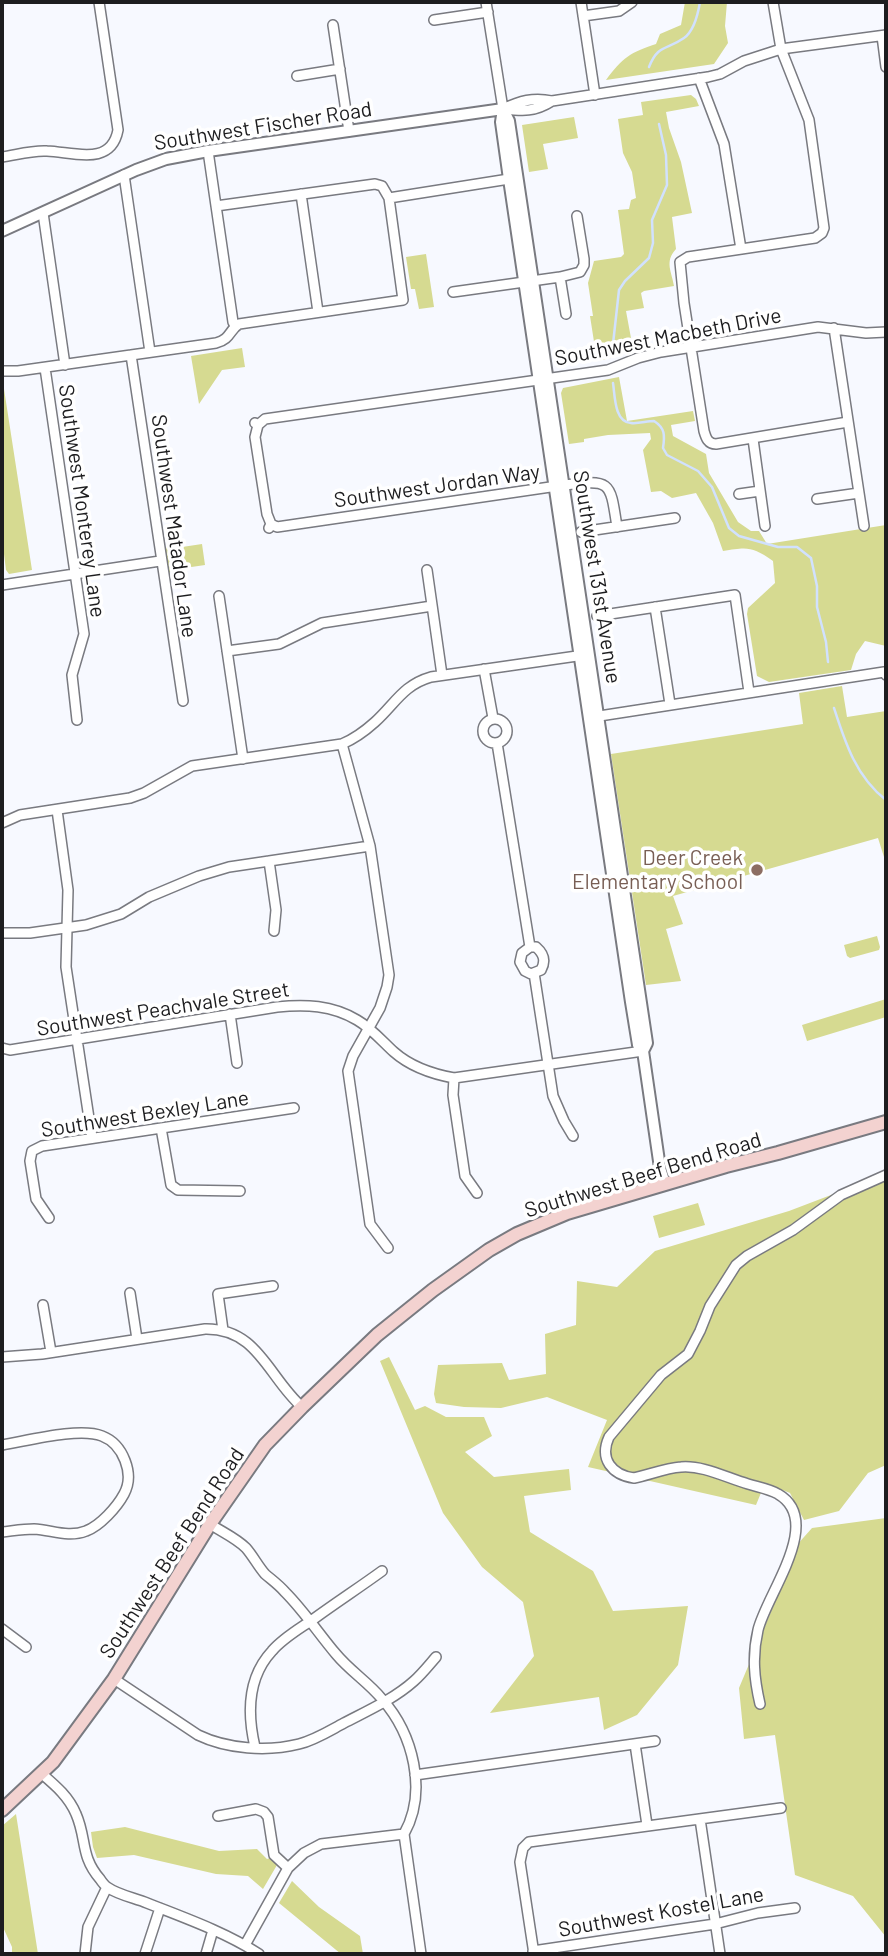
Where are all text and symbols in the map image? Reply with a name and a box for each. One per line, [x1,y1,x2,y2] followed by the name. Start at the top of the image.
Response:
[152,96,374,156] street label: Southwest Fischer Road
[552,303,784,371] street label: Southwest Macbeth Drive
[53,383,111,619] street label: Southwest Monterey Lane
[146,413,202,639] street label: Southwest Matador Lane
[332,459,542,513] street label: Southwest Jordan Way
[568,469,626,685] street label: Southwest 131st Avenue
[572,845,743,895] place label: Deer Creek Elementary School
[749,862,765,878] marker: Deer Creek Elementary School
[35,977,291,1041] street label: Southwest Peachvale Street
[39,1085,251,1143] street label: Southwest Bexley Lane
[522,1127,764,1223] street label: Southwest Beef Bend Road
[94,1443,250,1663] street label: Southwest Beef Bend Road
[556,1882,766,1942] street label: Southwest Kostel Lane

